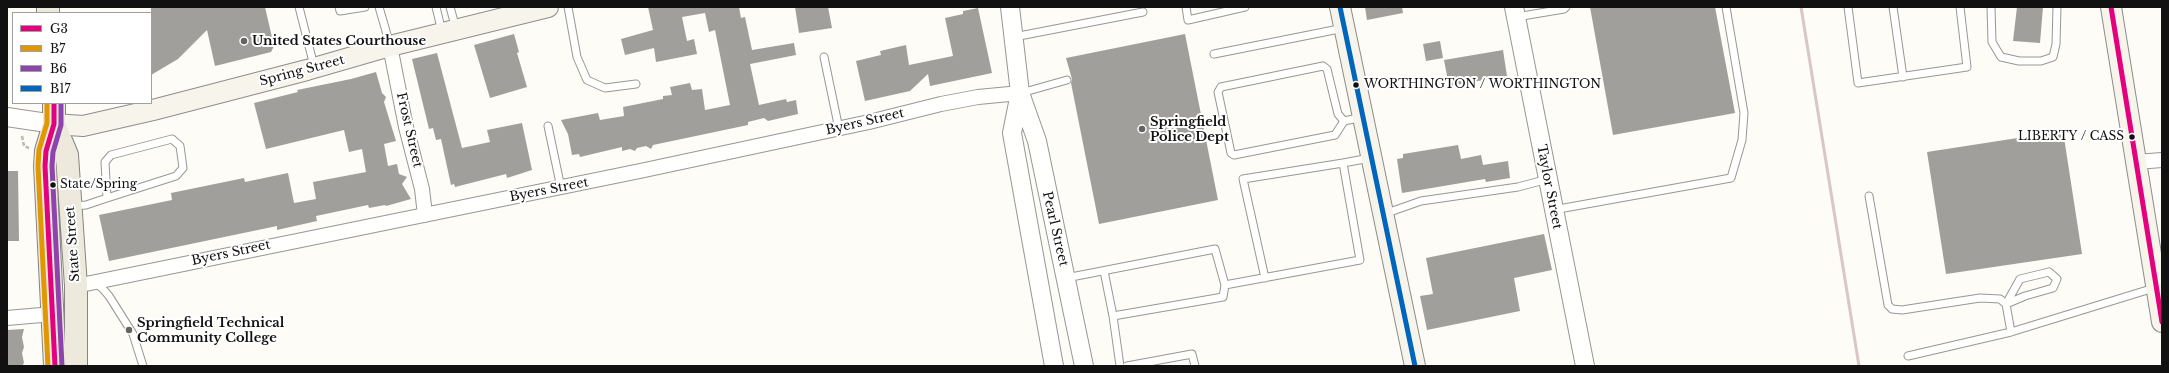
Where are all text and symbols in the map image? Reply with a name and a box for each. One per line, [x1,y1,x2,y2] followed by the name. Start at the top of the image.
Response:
[12,12,152,104] legend
[50,21,68,36] text: G3
[252,33,426,49] place label: United States Courthouse
[239,36,249,46] marker: United States Courthouse
[50,41,65,56] text: B7
[258,52,346,90] street label: Spring Street
[50,61,67,76] text: B6
[1364,78,1601,92] place label: WORTHINGTON / WORTHINGTON
[1351,80,1361,90] marker: WORTHINGTON / WORTHINGTON
[50,81,71,96] text: B17
[393,91,425,169] street label: Frost Street
[824,105,906,139] street label: Byers Street
[1150,114,1229,145] place label: Springfield Police Dept
[1137,124,1147,134] marker: Springfield Police Dept
[2018,130,2124,144] place label: LIBERTY / CASS
[2127,132,2137,142] marker: LIBERTY / CASS
[1533,143,1565,231] street label: Taylor Street
[508,175,590,205] street label: Byers Street
[60,178,137,192] place label: State/Spring
[48,180,58,190] marker: State/Spring
[1039,190,1071,268] street label: Pearl Street
[63,206,83,282] street label: State Street
[190,237,272,269] street label: Byers Street
[137,315,284,346] place label: Springfield Technical Community College
[124,325,134,335] marker: Springfield Technical Community College

